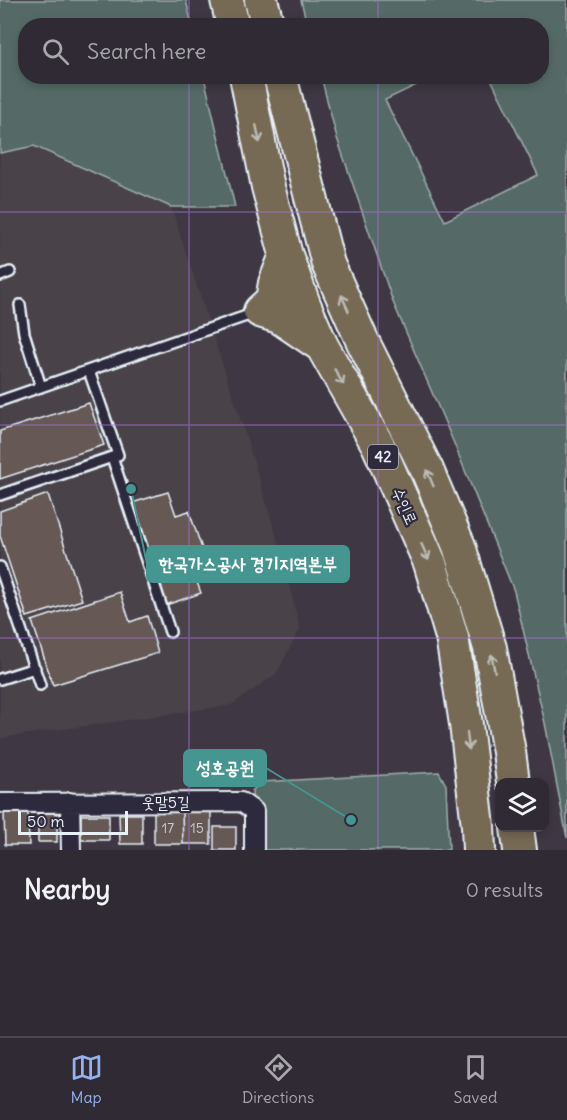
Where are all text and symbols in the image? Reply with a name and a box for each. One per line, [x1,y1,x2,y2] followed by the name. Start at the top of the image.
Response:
[18,18,549,84] search box
[39,35,72,68] icon: search
[87,37,206,65] text: Search here
[253,123,264,143] one-way arrow
[339,294,351,312] one-way arrow
[333,368,345,385] one-way arrow
[368,445,398,469] road number: 42
[424,470,435,488] one-way arrow
[388,484,422,528] street label: 수인로
[420,542,431,560] one-way arrow
[147,546,349,582] callout: 한국가스공사 경기지역본부
[158,552,337,575] text: 한국가스공사 경기지역본부
[487,653,498,673] one-way arrow
[463,731,474,751] one-way arrow
[184,750,266,786] callout: 성호공원
[196,756,254,779] text: 성호공원
[495,778,549,832] map controls
[495,778,549,832] button: layers
[142,792,190,812] street label: 웃말5길
[18,808,128,836] scale bar
[27,811,65,831] text: 50 m
[162,819,174,837] house number: 17
[190,819,204,837] house number: 15
[24,873,110,906] text: Nearby
[466,877,543,902] text: 0 results
[70,1051,103,1107] tab: Map
[242,1051,314,1107] tab: Directions
[454,1051,497,1107] tab: Saved

